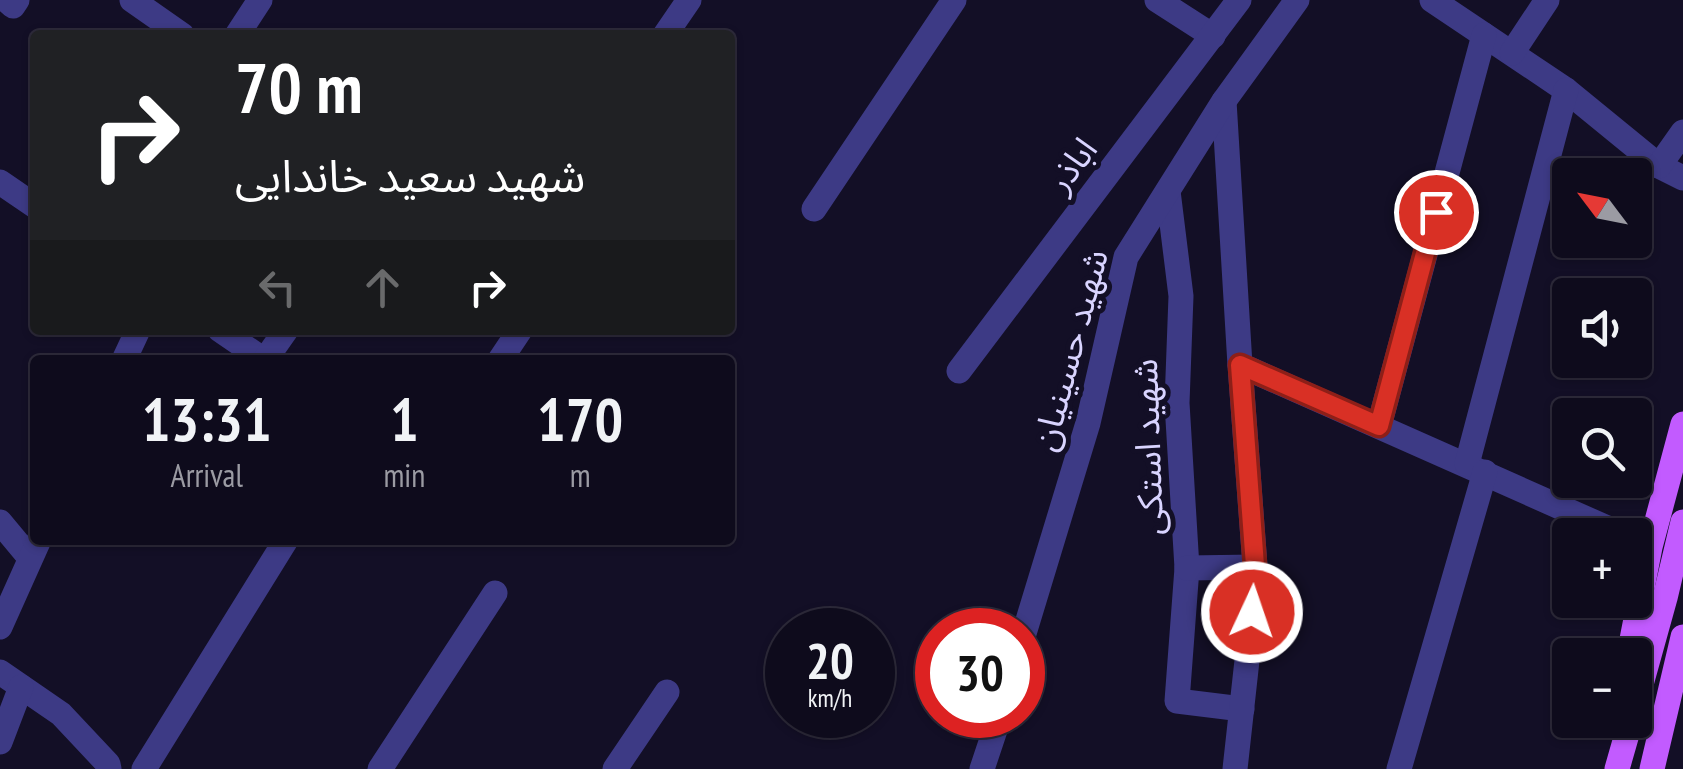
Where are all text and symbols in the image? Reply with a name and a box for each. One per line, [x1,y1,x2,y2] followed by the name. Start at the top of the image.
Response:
[235,42,363,132] text: 70 m
[70,70,200,200] icon: right
[1035,128,1107,202] street label: اباذر
[235,146,585,204] text: شهید سعید خاندایی
[1552,158,1652,258] north arrow
[1552,158,1652,738] map controls
[1394,170,1479,255] pin
[1409,185,1464,240] icon: arrive
[1020,244,1118,456] street label: شهید حسینیان
[250,260,305,315] icon: left
[355,260,410,315] icon: ahead
[460,260,515,315] icon: right
[1552,278,1652,378] button: sound
[1121,358,1173,536] street label: شهید استکی
[142,380,272,458] text: 13:31
[390,380,419,458] text: 1
[537,380,623,458] text: 170
[1552,398,1652,498] button: search
[171,454,243,496] text: Arrival
[383,454,425,496] text: min
[570,454,591,496] text: m
[1552,518,1652,618] button: +
[1200,560,1304,664] position arrow
[915,608,1045,738] speed limit sign: 30
[806,628,854,693] text: 20
[1552,638,1652,738] button: −
[808,682,852,714] text: km/h

